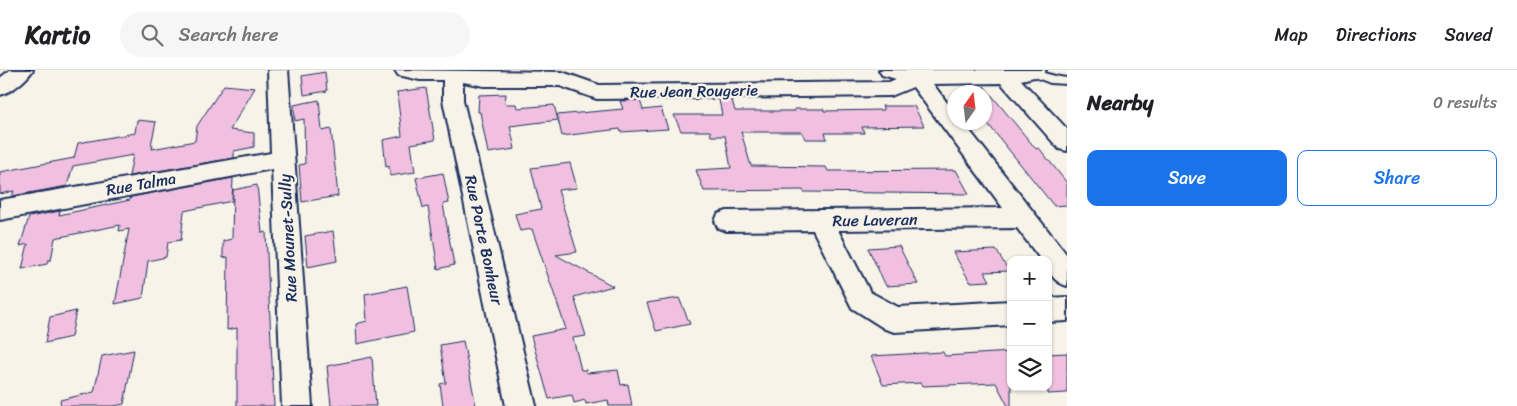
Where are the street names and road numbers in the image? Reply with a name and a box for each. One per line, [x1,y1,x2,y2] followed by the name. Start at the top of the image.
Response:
[630,75,758,107] street label: Rue Jean Rougerie
[104,164,178,204] street label: Rue Talma
[456,172,512,309] street label: Rue Porte Bonheur
[270,173,306,303] street label: Rue Mounet-Sully
[832,205,918,235] street label: Rue Laveran

